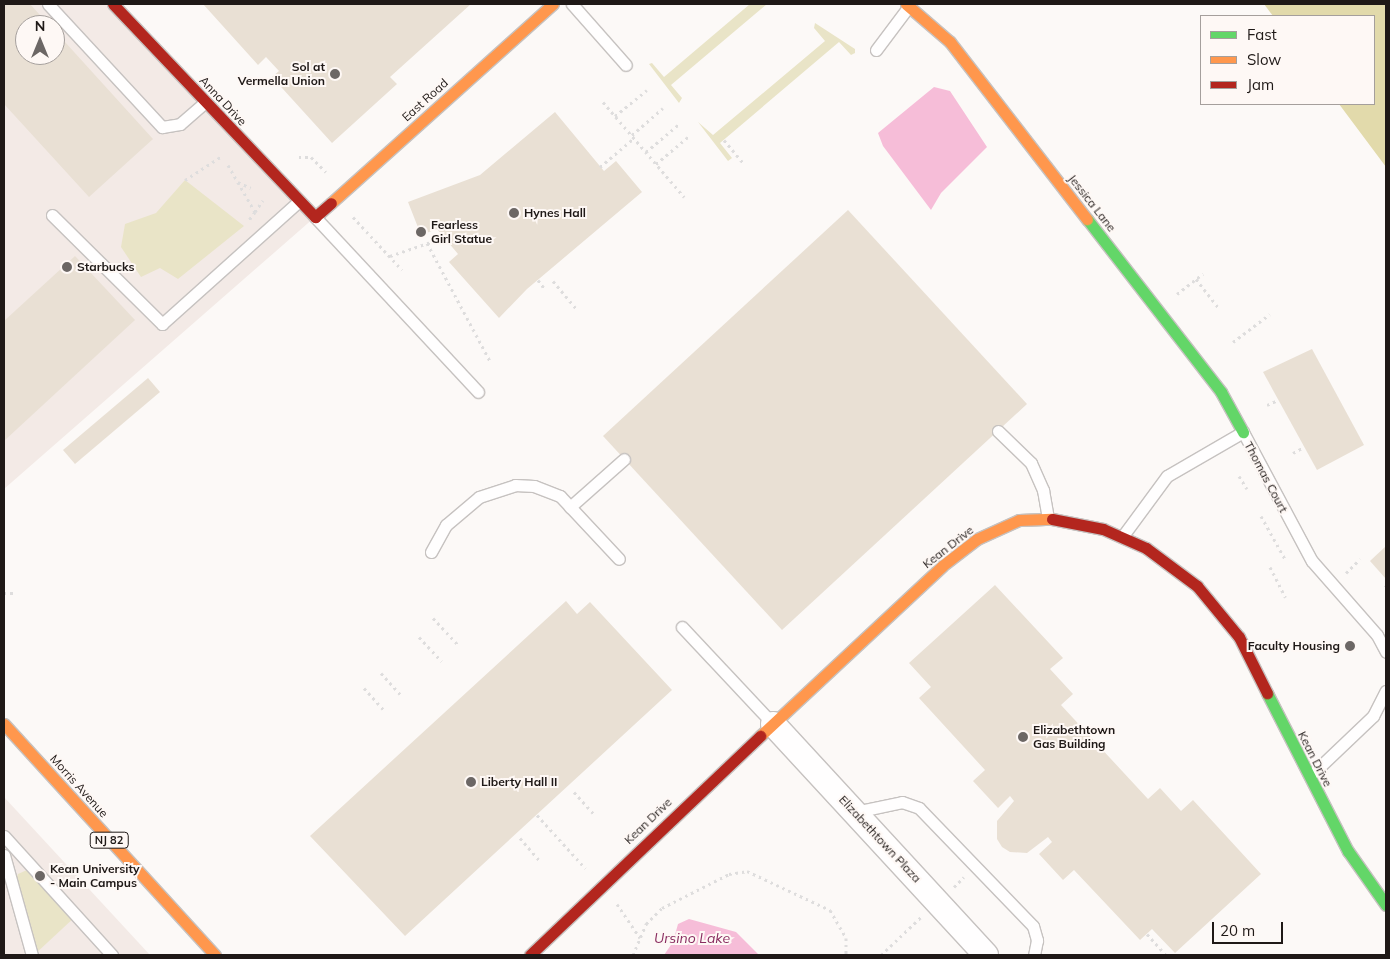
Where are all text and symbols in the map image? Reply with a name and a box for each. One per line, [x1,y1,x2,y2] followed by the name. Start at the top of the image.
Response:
[15,15,65,65] north arrow
[1200,15,1375,105] legend
[35,17,45,35] text: N
[1247,25,1277,44] text: Fast
[1247,50,1281,69] text: Slow
[238,60,325,88] place label: Sol at Vermella Union
[329,68,341,80] marker: Sol at Vermella Union
[197,73,249,129] street label: Anna Drive
[1247,75,1274,94] text: Jam
[399,76,451,124] street label: East Road
[1065,171,1119,235] street label: Jessica Lane
[524,206,586,220] place label: Hynes Hall
[508,207,520,219] marker: Hynes Hall
[431,218,492,246] place label: Fearless Girl Statue
[415,226,427,238] marker: Fearless Girl Statue
[77,260,135,274] place label: Starbucks
[61,261,73,273] marker: Starbucks
[1241,439,1291,515] street label: Thomas Court
[920,523,976,571] street label: Kean Drive
[1248,639,1340,653] place label: Faculty Housing
[1344,640,1356,652] marker: Faculty Housing
[1033,723,1115,751] place label: Elizabethtown Gas Building
[1295,729,1335,789] street label: Kean Drive
[1017,731,1029,743] marker: Elizabethtown Gas Building
[47,752,111,820] street label: Morris Avenue
[481,775,557,789] place label: Liberty Hall II
[465,776,477,788] marker: Liberty Hall II
[836,792,924,886] street label: Elizabethtown Plaza
[621,795,675,847] street label: Kean Drive
[89,832,129,848] road number: NJ 82
[50,862,140,890] place label: Kean University - Main Campus
[34,870,46,882] marker: Kean University - Main Campus
[1215,912,1286,944] scale bar
[1220,921,1255,940] text: 20 m
[654,930,730,946] water label: Ursino Lake

